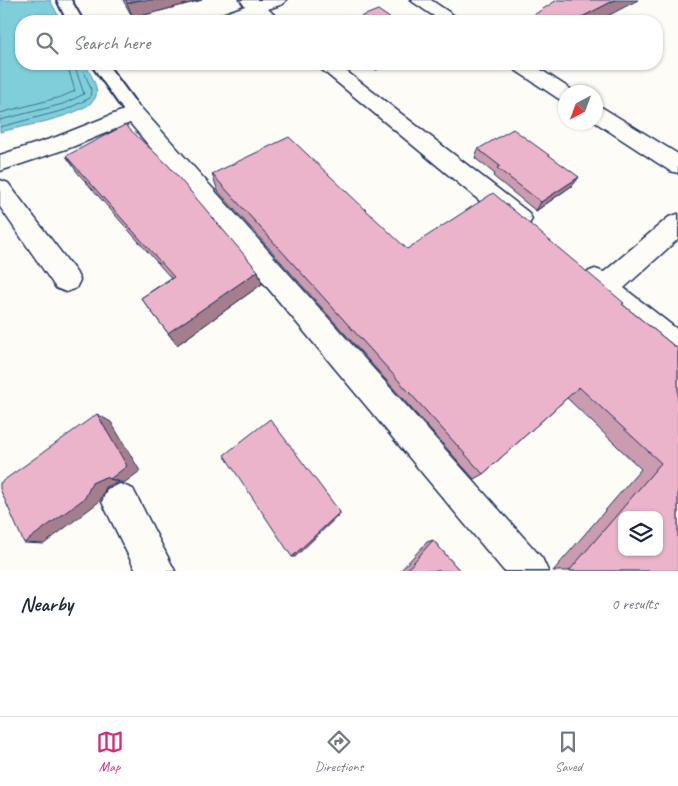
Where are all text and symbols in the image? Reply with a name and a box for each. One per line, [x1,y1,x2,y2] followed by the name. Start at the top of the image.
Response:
[15,15,663,70] search box
[33,29,61,57] icon: search
[73,31,150,55] text: Search here
[558,85,603,130] north arrow
[618,511,663,556] map controls
[618,511,663,556] button: layers
[20,591,73,617] text: Nearby
[611,594,658,614] text: 0 results
[96,728,124,775] tab: Map
[315,728,363,775] tab: Directions
[554,728,582,775] tab: Saved

